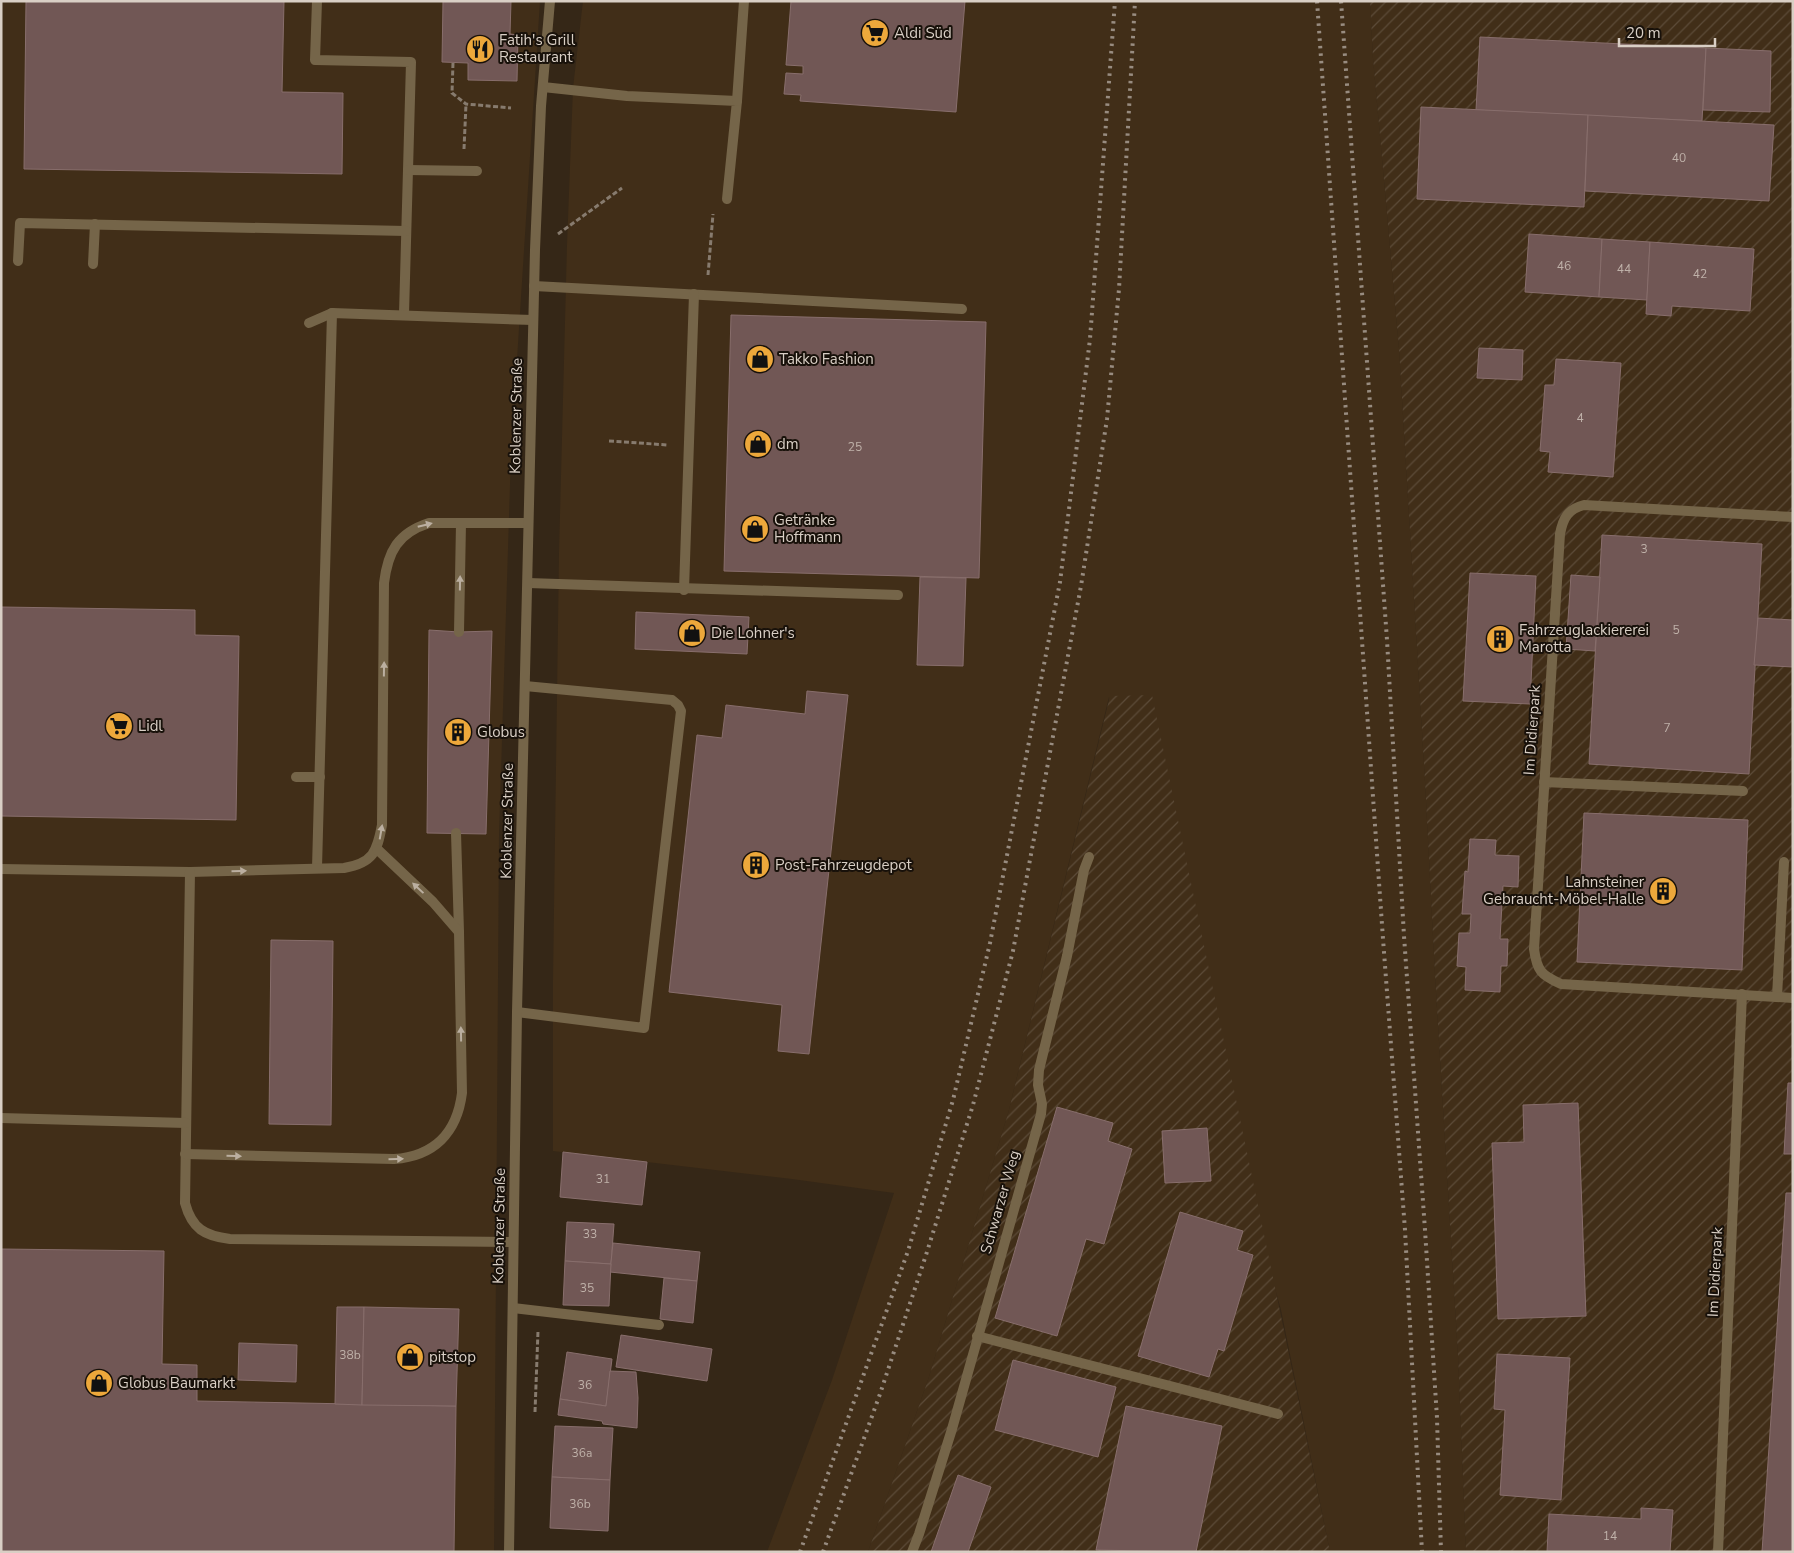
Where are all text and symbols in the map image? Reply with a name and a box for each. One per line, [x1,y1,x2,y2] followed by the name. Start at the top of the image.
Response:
[1619,15,1715,47] scale bar
[860,18,890,48] supermarket icon: Aldi Süd
[894,23,952,43] place label: Aldi Süd
[1626,23,1661,43] text: 20 m
[499,30,576,67] place label: Fatih's Grill Restaurant
[465,34,495,64] restaurant icon: Fatih's Grill Restaurant
[1672,150,1686,166] house number: 40
[1557,258,1571,274] house number: 46
[1617,261,1631,277] house number: 44
[1693,266,1707,282] house number: 42
[745,344,775,374] shop icon: Takko Fashion
[779,349,874,369] place label: Takko Fashion
[505,358,527,474] street label: Koblenzer Straße
[1576,410,1584,426] house number: 4
[743,429,773,459] shop icon: dm
[777,434,799,454] place label: dm
[848,439,862,455] house number: 25
[774,510,841,547] place label: Getränke Hoffmann
[740,514,770,544] shop icon: Getränke Hoffmann
[417,521,432,529] one-way arrow
[1640,541,1648,557] house number: 3
[456,575,464,591] one-way arrow
[677,618,707,648] shop icon: Die Lohner's
[1519,620,1649,657] place label: Fahrzeuglackiererei Marotta
[1672,622,1680,638] house number: 5
[711,623,795,643] place label: Die Lohner's
[1485,624,1515,654] building icon: Fahrzeuglackiererei Marotta
[380,661,388,677] one-way arrow
[1519,684,1545,776] street label: Im Didierpark
[104,711,134,741] supermarket icon: Lidl
[138,716,163,736] place label: Lidl
[443,717,473,747] building icon: Globus
[1663,720,1671,736] house number: 7
[477,722,525,742] place label: Globus
[496,763,518,879] street label: Koblenzer Straße
[377,823,385,839] one-way arrow
[741,850,771,880] building icon: Post-Fahrzeugdepot
[775,855,913,875] place label: Post-Fahrzeugdepot
[231,866,247,874] one-way arrow
[1483,872,1645,909] place label: Lahnsteiner Gebraucht-Möbel-Halle
[1648,876,1678,906] building icon: Lahnsteiner Gebraucht-Möbel-Halle
[412,882,424,894] one-way arrow
[457,1026,465,1042] one-way arrow
[976,1148,1024,1256] street label: Schwarzer Weg
[226,1152,242,1160] one-way arrow
[388,1154,404,1162] one-way arrow
[488,1168,510,1284] street label: Koblenzer Straße
[596,1171,610,1187] house number: 31
[583,1226,597,1242] house number: 33
[1703,1226,1727,1318] street label: Im Didierpark
[580,1280,594,1296] house number: 35
[395,1342,425,1372] shop icon: pitstop
[339,1347,361,1363] house number: 38b
[429,1347,476,1367] place label: pitstop
[84,1368,114,1398] shop icon: Globus Baumarkt
[118,1373,236,1393] place label: Globus Baumarkt
[578,1377,592,1393] house number: 36
[572,1445,592,1461] house number: 36a
[569,1496,591,1512] house number: 36b
[1603,1528,1617,1544] house number: 14

